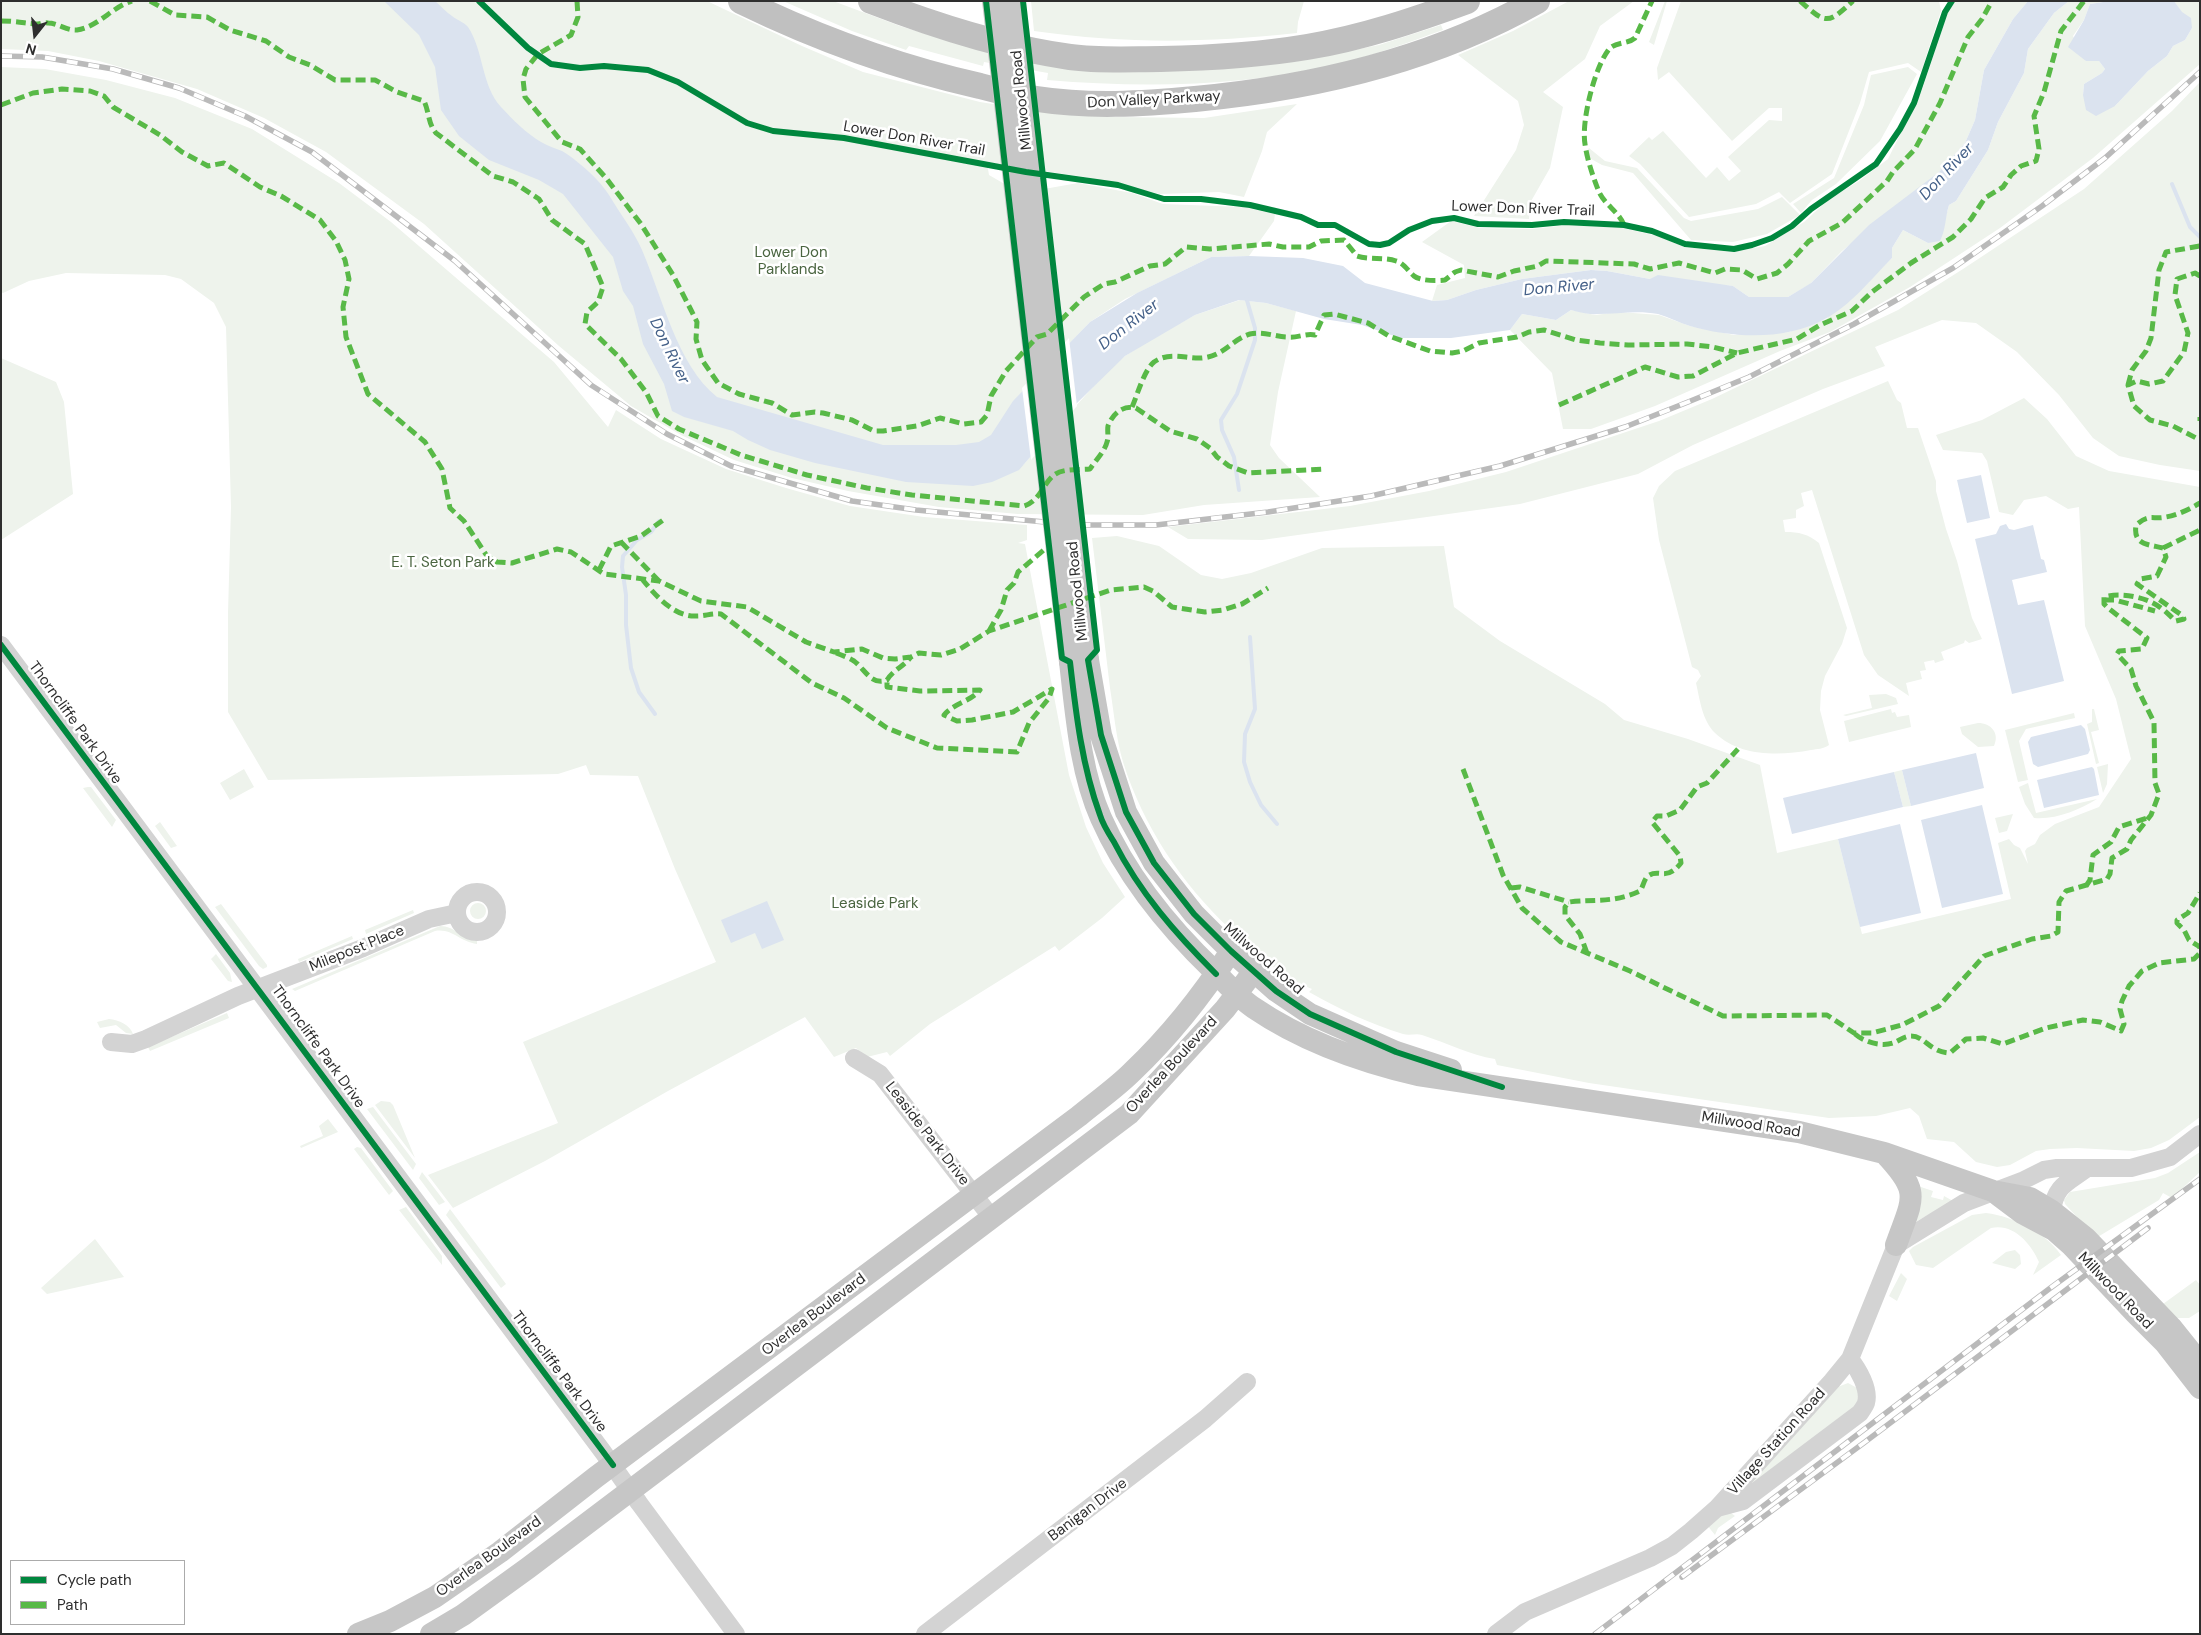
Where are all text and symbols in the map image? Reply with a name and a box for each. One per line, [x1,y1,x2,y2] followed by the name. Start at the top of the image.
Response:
[10,10,60,60] north arrow
[23,39,38,59] text: N
[1008,49,1036,151] street label: Millwood Road
[1087,88,1221,112] street label: Don Valley Parkway
[842,118,986,160] street label: Lower Don River Trail
[1916,139,1978,205] water label: Don River
[1451,198,1595,220] street label: Lower Don River Trail
[754,244,828,279] park label: Lower Don Parklands
[1523,275,1595,301] water label: Don River
[1095,296,1163,354] water label: Don River
[645,315,693,387] water label: Don River
[1064,540,1092,642] street label: Millwood Road
[391,554,495,572] park label: E. T. Seton Park
[24,658,126,788] street label: Thorncliffe Park Drive
[832,895,918,913] park label: Leaside Park
[1219,919,1307,999] street label: Millwood Road
[307,922,407,976] street label: Milepost Place
[267,982,369,1112] street label: Thorncliffe Park Drive
[1123,1013,1221,1117] street label: Overlea Boulevard
[881,1079,973,1189] street label: Leaside Park Drive
[1700,1108,1802,1142] street label: Millwood Road
[2074,1249,2156,1333] street label: Millwood Road
[758,1270,870,1360] street label: Overlea Boulevard
[508,1308,610,1436] street label: Thorncliffe Park Drive
[1724,1385,1830,1499] street label: Village Station Road
[1045,1475,1131,1545] street label: Banigan Drive
[433,1513,545,1601] street label: Overlea Boulevard
[10,1560,185,1625] legend
[57,1570,132,1590] text: Cycle path
[57,1595,88,1615] text: Path

